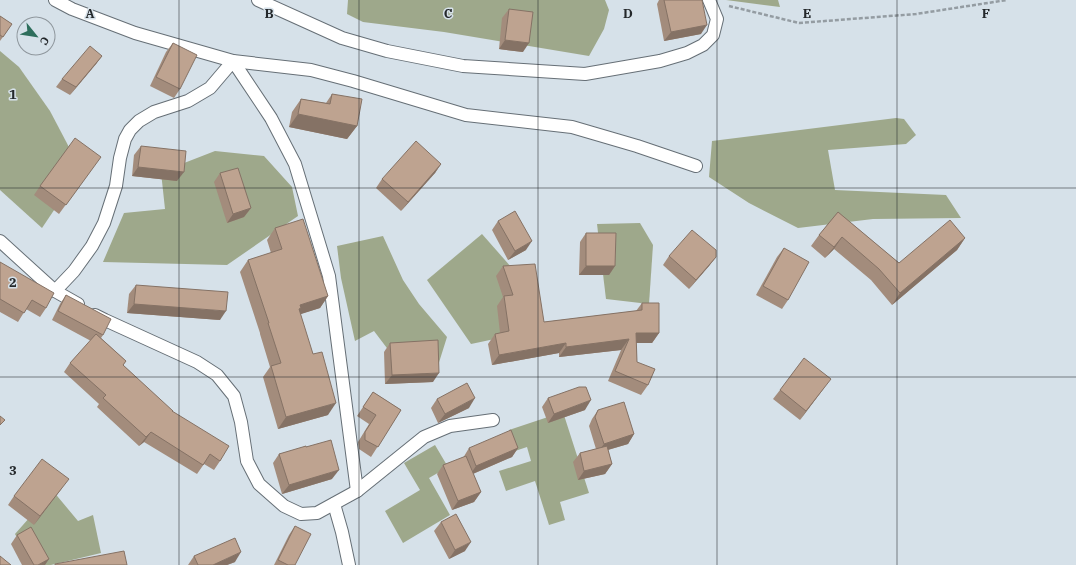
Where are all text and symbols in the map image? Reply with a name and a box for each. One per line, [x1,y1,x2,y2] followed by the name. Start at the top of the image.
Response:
[85,5,95,22] text: A
[264,5,274,22] text: B
[444,5,453,22] text: C
[623,5,633,22] text: D
[803,5,811,22] text: E
[982,5,990,22] text: F
[16,16,56,56] north arrow
[37,34,53,48] text: С
[9,86,17,103] text: 1
[9,274,17,291] text: 2
[9,462,17,479] text: 3

